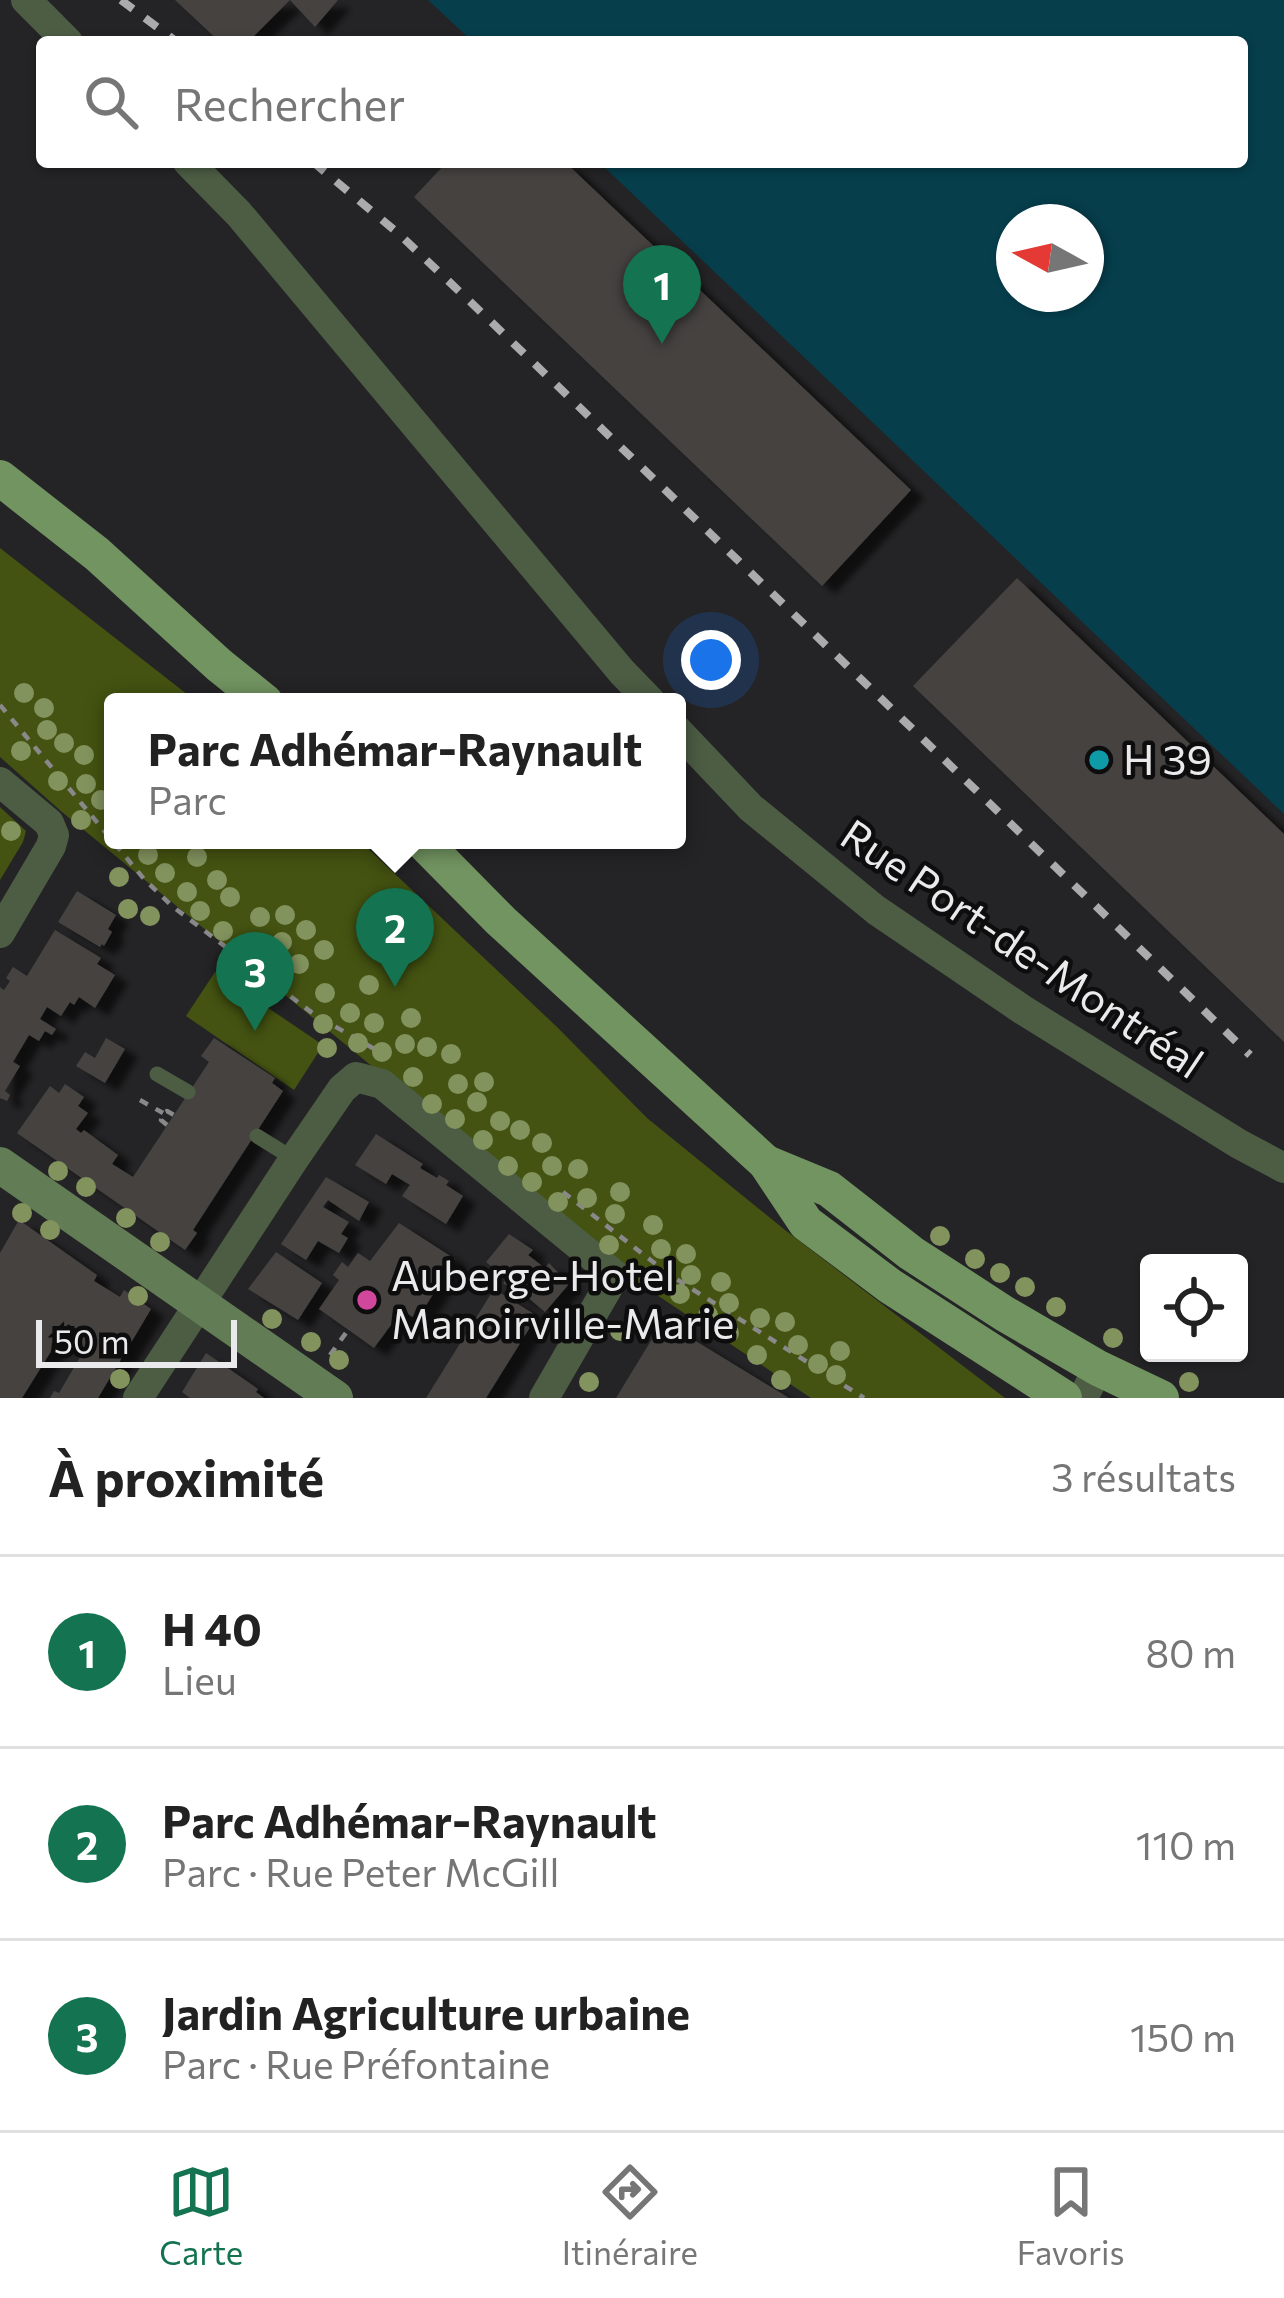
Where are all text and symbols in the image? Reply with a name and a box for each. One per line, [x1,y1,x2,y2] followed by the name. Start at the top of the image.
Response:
[36,36,1248,168] search box
[78,69,144,135] icon: search
[174,75,405,130] text: Rechercher
[996,204,1104,312] north arrow
[623,245,701,344] pin: 1
[681,630,741,690] your location
[104,693,686,849] popup
[148,720,642,775] text: Parc Adhémar-Raynault
[1123,732,1212,784] place label: H 39
[1086,747,1112,773] marker: H 39
[148,775,227,823] text: Parc
[832,807,1214,1088] street label: Rue Port-de-Montréal
[356,888,434,987] pin: 2
[216,932,294,1031] pin: 3
[391,1248,734,1348] place label: Auberge-Hotel Manoirville-Marie
[1140,1254,1248,1362] map controls
[1140,1254,1248,1362] button: locate
[354,1287,380,1313] marker: Auberge-Hotel Manoirville-Marie
[36,1314,237,1367] scale bar
[54,1320,130,1361] text: 50 m
[48,1445,324,1508] text: À proximité
[1051,1452,1236,1500] text: 3 résultats
[162,1600,262,1655] text: H 40
[78,1628,96,1676] text: 1
[1145,1628,1236,1676] text: 80 m
[162,1655,237,1703] text: Lieu
[162,1792,657,1847] text: Parc Adhémar-Raynault
[76,1820,98,1868] text: 2
[1136,1820,1236,1868] text: 110 m
[162,1847,559,1895] text: Parc · Rue Peter McGill
[162,1984,690,2039] text: Jardin Agriculture urbaine
[76,2012,98,2060] text: 3
[1130,2012,1236,2060] text: 150 m
[162,2039,550,2087] text: Parc · Rue Préfontaine
[159,2159,243,2272] tab: Carte
[562,2159,698,2272] tab: Itinéraire
[1017,2159,1125,2272] tab: Favoris

